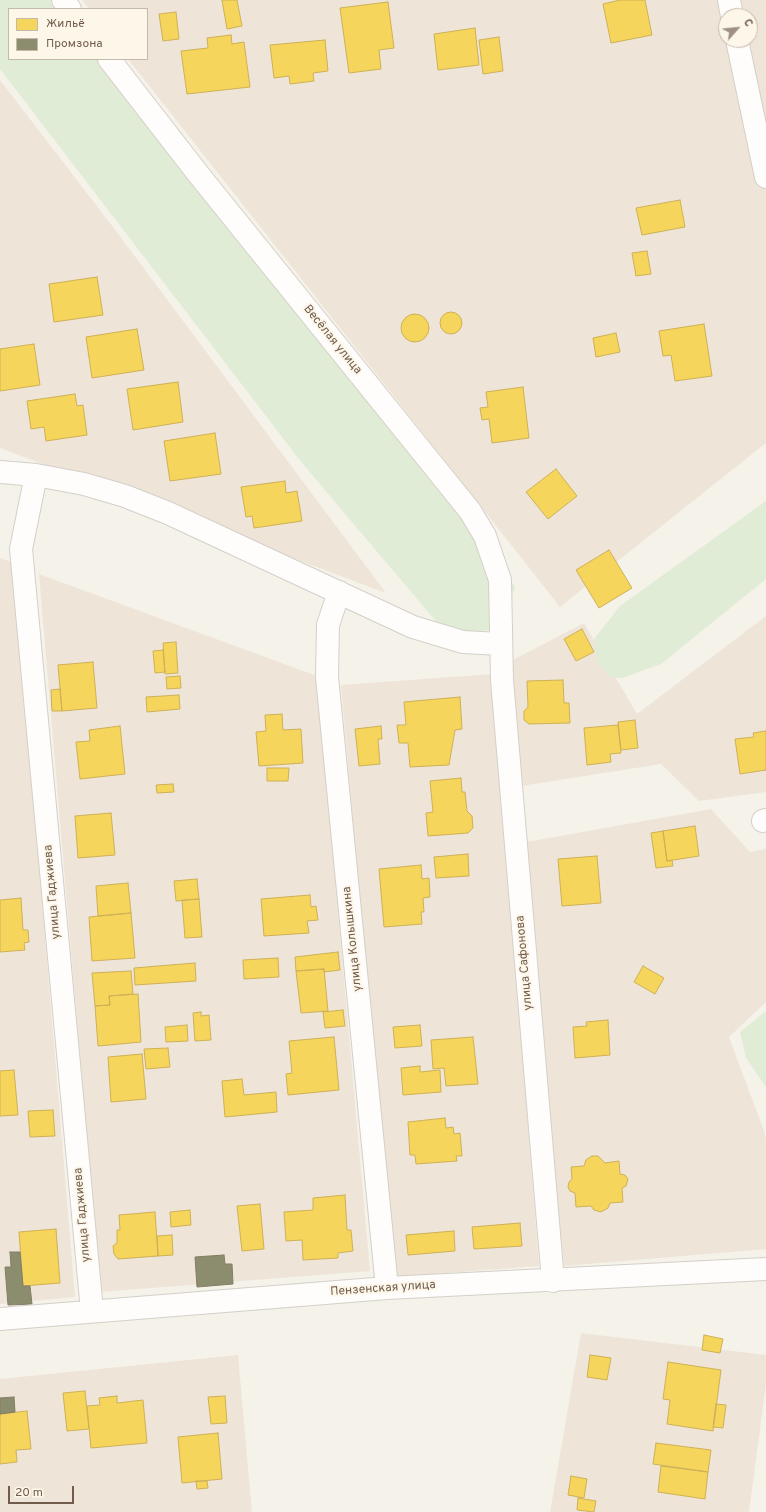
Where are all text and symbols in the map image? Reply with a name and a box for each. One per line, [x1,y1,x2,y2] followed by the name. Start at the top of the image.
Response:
[8,8,148,60] legend
[718,8,758,48] north arrow
[46,16,85,32] text: Жильё
[740,17,756,29] text: С
[46,36,103,52] text: Промзона
[300,302,364,378] street label: Весёлая улица
[42,844,64,940] street label: улица Гаджиева
[340,886,366,992] street label: улица Колышкина
[514,915,536,1011] street label: улица Сафонова
[72,1167,94,1263] street label: улица Гаджиева
[330,1278,436,1300] street label: Пензенская улица
[10,1478,76,1504] scale bar
[15,1485,43,1501] text: 20 m

